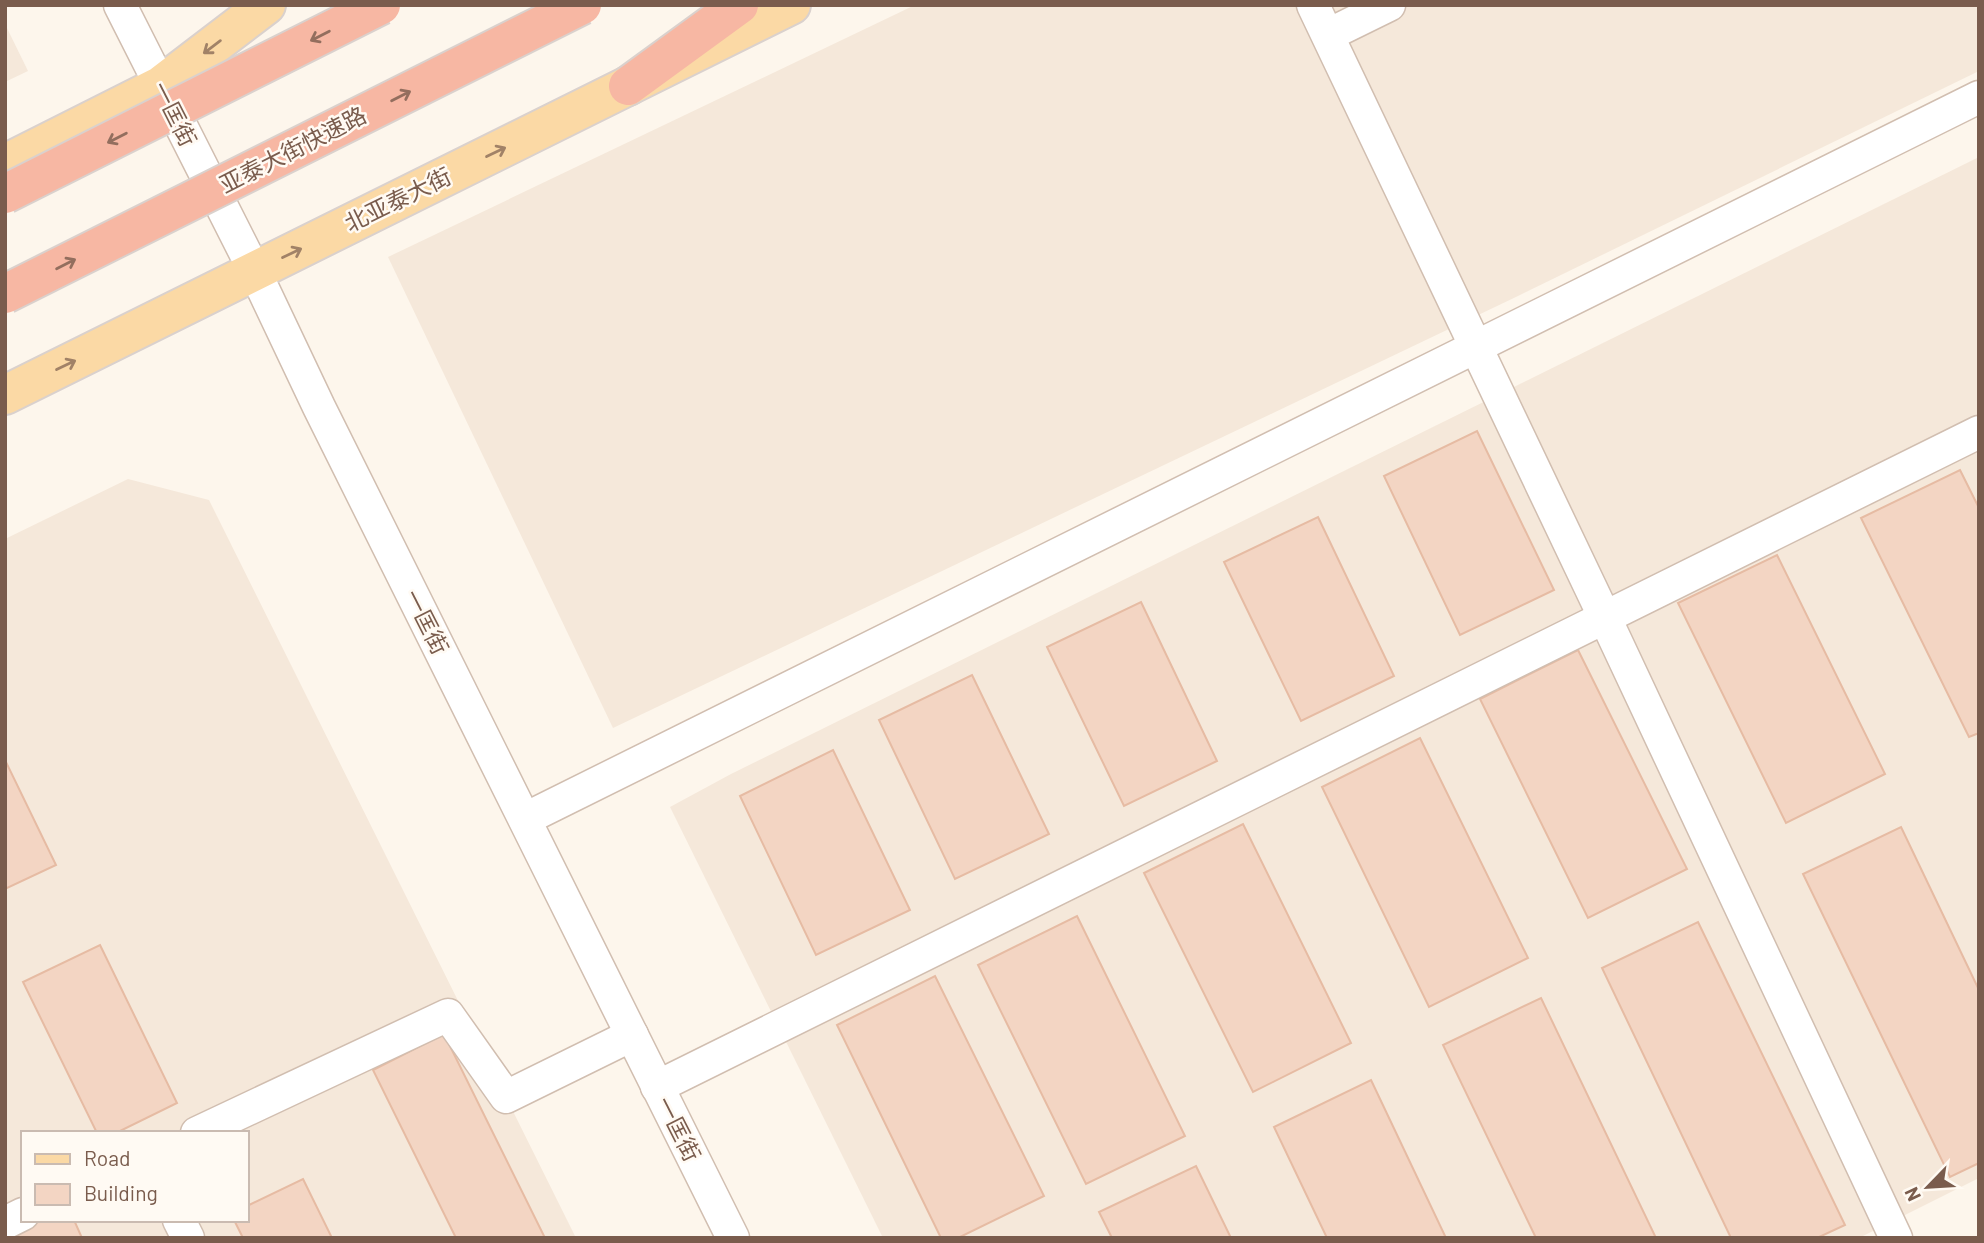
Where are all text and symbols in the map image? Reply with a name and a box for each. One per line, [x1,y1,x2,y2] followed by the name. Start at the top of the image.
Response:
[310,29,331,43] one-way arrow
[203,39,221,54] one-way arrow
[147,76,203,151] street label: 一匡街
[390,88,411,102] one-way arrow
[214,100,371,198] street label: 亚泰大街快速路
[107,132,128,146] one-way arrow
[485,144,506,158] one-way arrow
[340,161,455,237] street label: 北亚泰大街
[281,246,302,260] one-way arrow
[55,256,76,270] one-way arrow
[55,357,76,371] one-way arrow
[399,584,455,659] street label: 一匡街
[651,1091,707,1166] street label: 一匡街
[21,1131,248,1222] legend
[84,1145,130,1170] text: Road
[1893,1152,1963,1222] north arrow
[84,1180,158,1205] text: Building
[1899,1184,1925,1205] text: N

